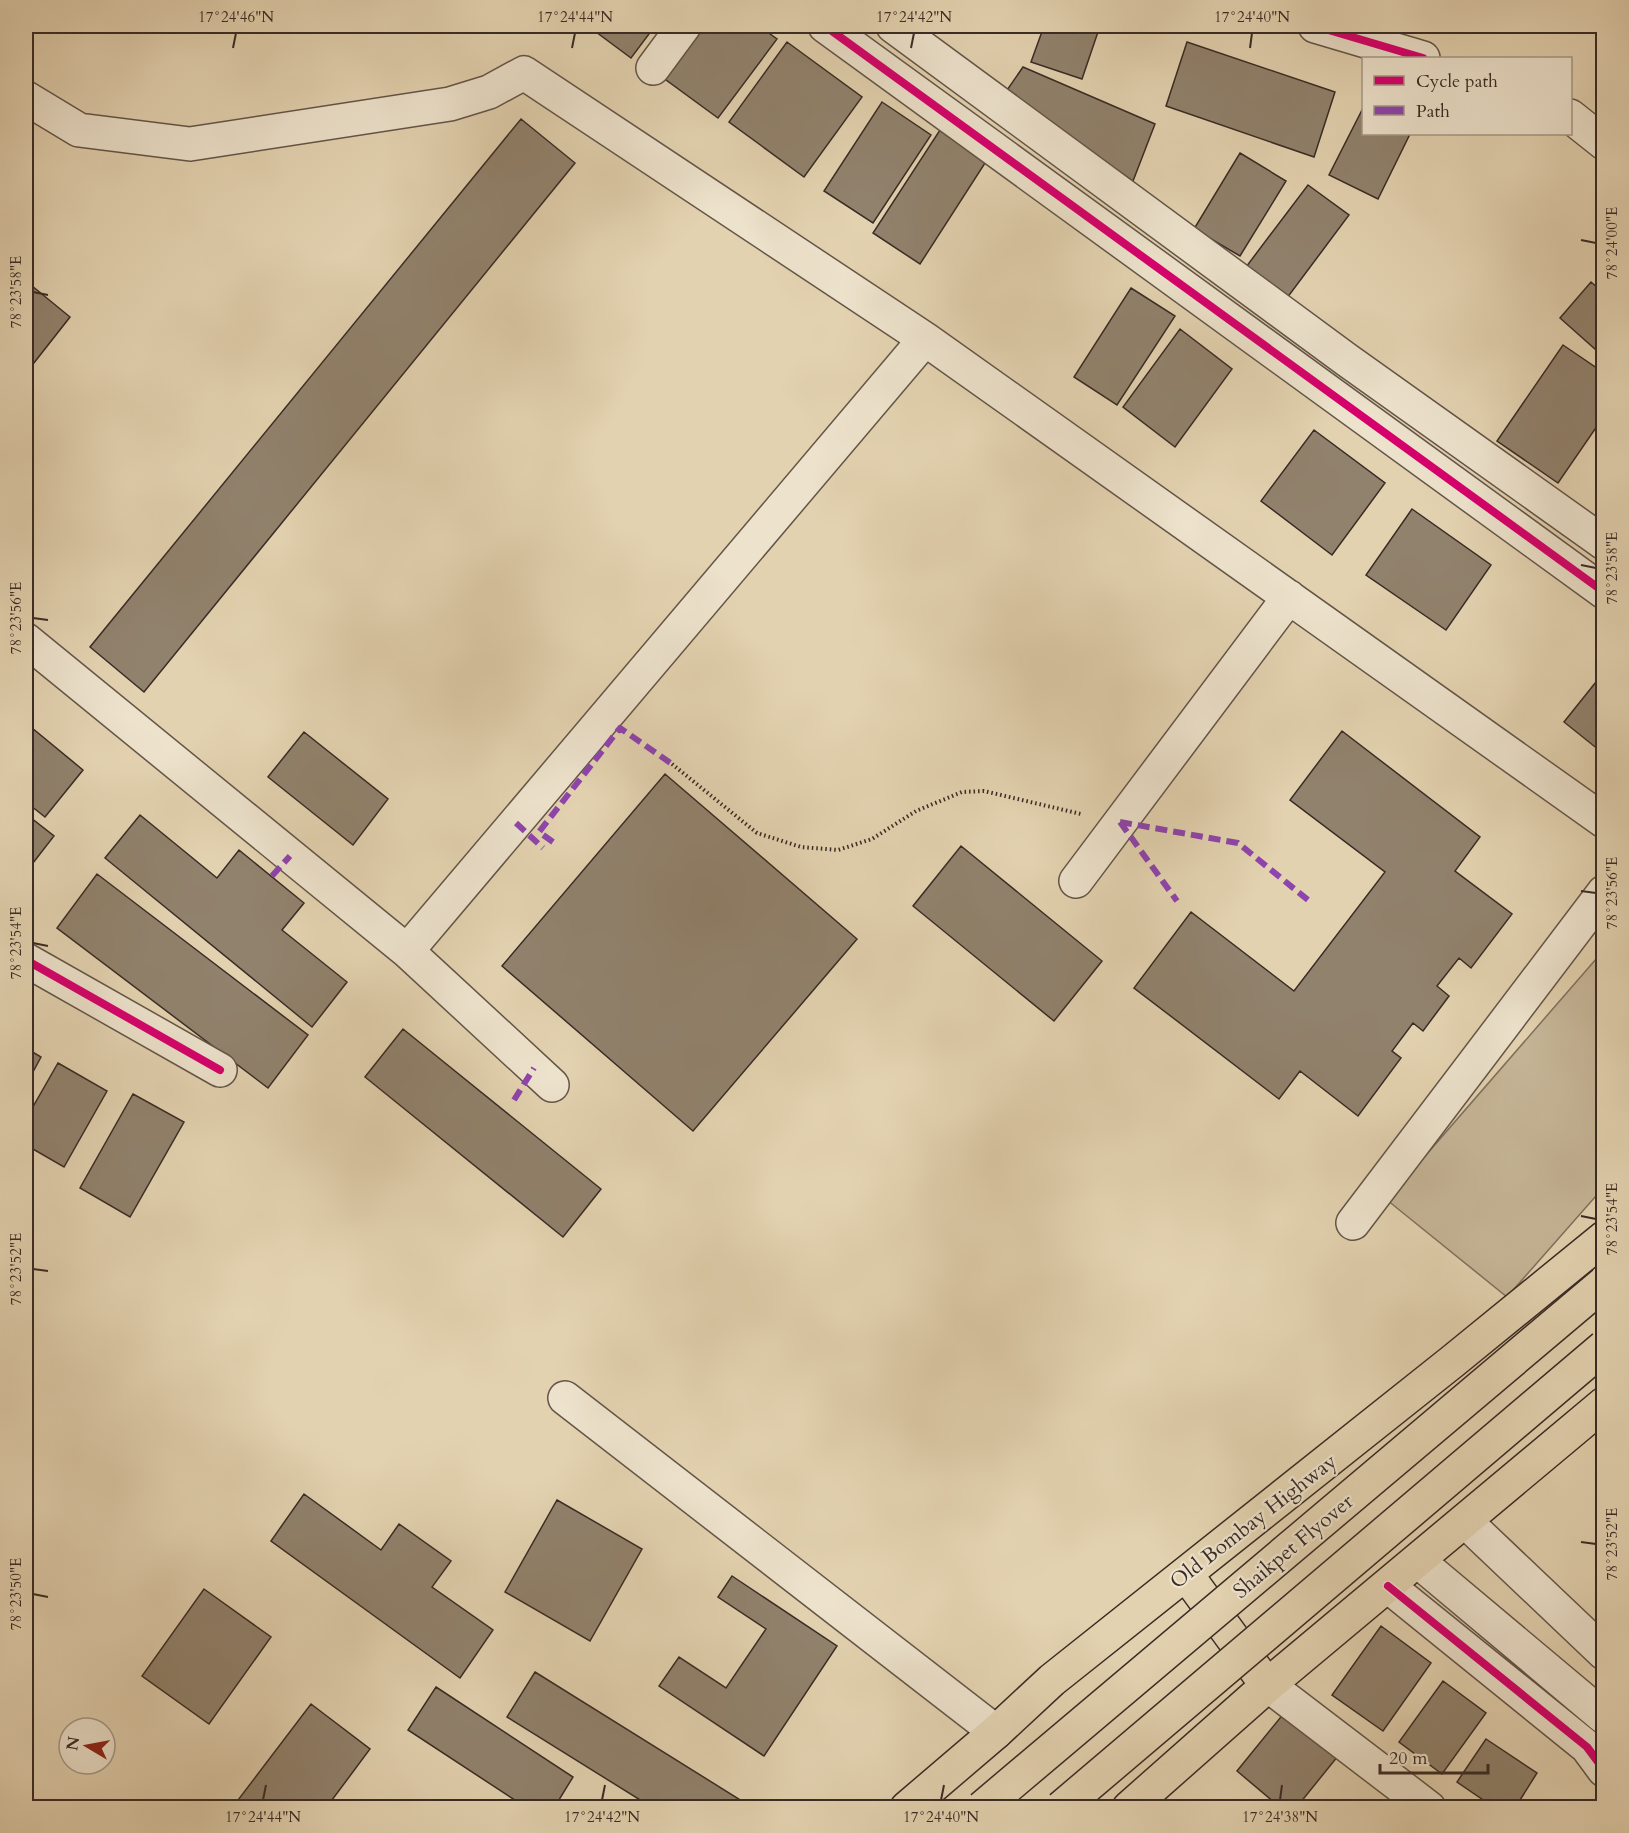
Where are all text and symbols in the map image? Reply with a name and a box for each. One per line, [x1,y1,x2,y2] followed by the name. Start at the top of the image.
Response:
[198,7,274,27] text: 17°24'46"N
[537,7,613,27] text: 17°24'44"N
[876,7,952,27] text: 17°24'42"N
[1214,7,1290,27] text: 17°24'40"N
[1362,57,1572,135] legend
[1416,69,1498,94] text: Cycle path
[1416,99,1450,124] text: Path
[1602,207,1622,279] text: 78°24'00"E
[6,256,26,328] text: 78°23'58"E
[1602,532,1622,604] text: 78°23'58"E
[6,582,26,654] text: 78°23'56"E
[1602,857,1622,929] text: 78°23'56"E
[6,907,26,979] text: 78°23'54"E
[1602,1183,1622,1255] text: 78°23'54"E
[6,1233,26,1305] text: 78°23'52"E
[1164,1447,1343,1596] street label: Old Bombay Highway
[1227,1487,1360,1605] street label: Shaikpet Flyover
[1602,1508,1622,1580] text: 78°23'52"E
[6,1558,26,1630] text: 78°23'50"E
[57,1716,117,1776] north arrow
[61,1735,85,1752] text: N
[1380,1737,1488,1775] scale bar
[1389,1746,1428,1771] text: 20 m
[225,1807,301,1827] text: 17°24'44"N
[564,1807,640,1827] text: 17°24'42"N
[903,1807,979,1827] text: 17°24'40"N
[1242,1807,1318,1827] text: 17°24'38"N

